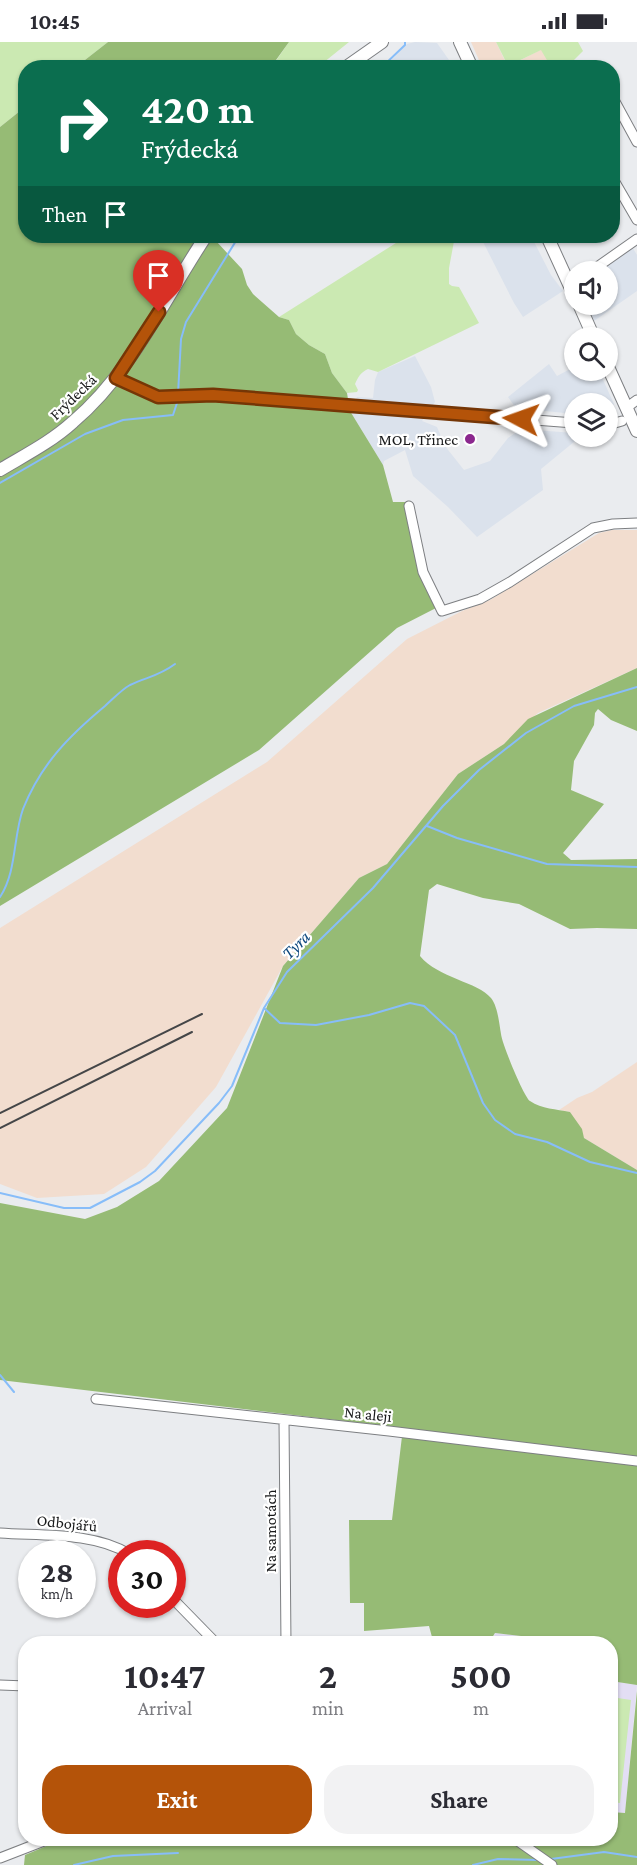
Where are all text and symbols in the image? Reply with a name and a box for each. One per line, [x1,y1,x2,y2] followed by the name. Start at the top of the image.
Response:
[30,9,80,34] text: 10:45
[42,84,120,162] icon: right
[141,85,254,132] text: 420 m
[141,134,238,164] text: Frýdecká
[99,198,132,231] icon: arrive
[42,202,87,227] text: Then
[133,250,184,312] pin
[142,259,175,292] icon: arrive
[564,261,618,447] map controls
[564,261,618,315] button: sound
[564,327,618,381] button: search
[46,370,101,424] street label: Frýdecká
[489,387,553,451] position arrow
[564,393,618,447] button: layers
[379,431,458,448] place label: MOL, Třinec
[463,432,477,446] marker: MOL, Třinec
[278,926,315,963] water label: Tyra
[343,1403,393,1426] street label: Na aleji
[262,1489,279,1573] street label: Na samotách
[36,1511,99,1536] street label: Odbojářů
[108,1540,186,1618] speed limit sign: 30
[41,1555,73,1588] text: 28
[41,1586,73,1602] text: km/h
[124,1656,206,1696] text: 10:47
[319,1656,337,1696] text: 2
[450,1656,512,1696] text: 500
[138,1697,192,1719] text: Arrival
[312,1697,344,1719] text: min
[473,1697,489,1719] text: m
[42,1765,312,1834] button: Exit
[324,1765,594,1834] button: Share

